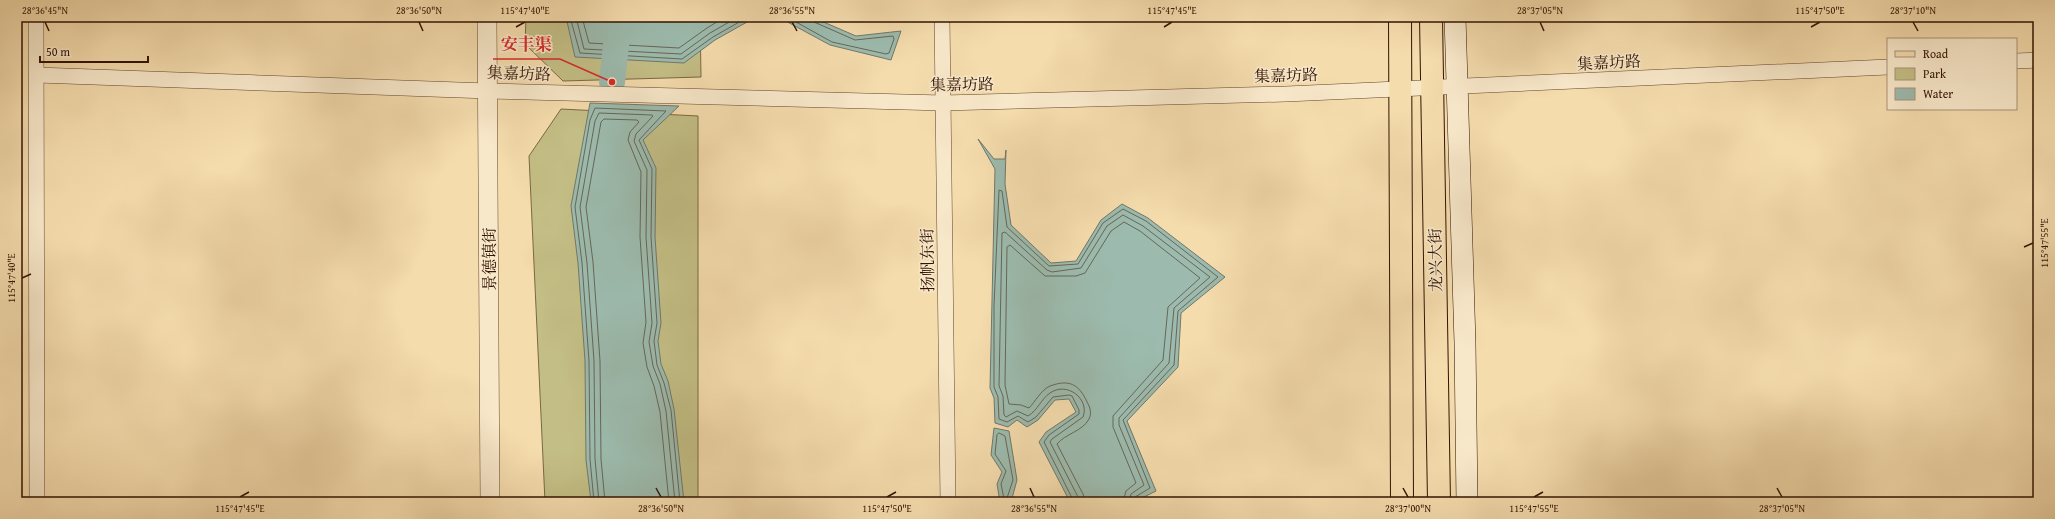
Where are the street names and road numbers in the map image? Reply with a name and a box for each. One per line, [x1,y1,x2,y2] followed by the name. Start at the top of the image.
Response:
[1576,48,1642,76] street label: 集嘉坊路
[487,60,551,86] street label: 集嘉坊路
[1254,62,1318,88] street label: 集嘉坊路
[930,71,994,97] street label: 集嘉坊路
[477,227,501,291] street label: 景德镇街
[914,228,940,292] street label: 扬帆东街
[1422,228,1448,292] street label: 龙兴大街

